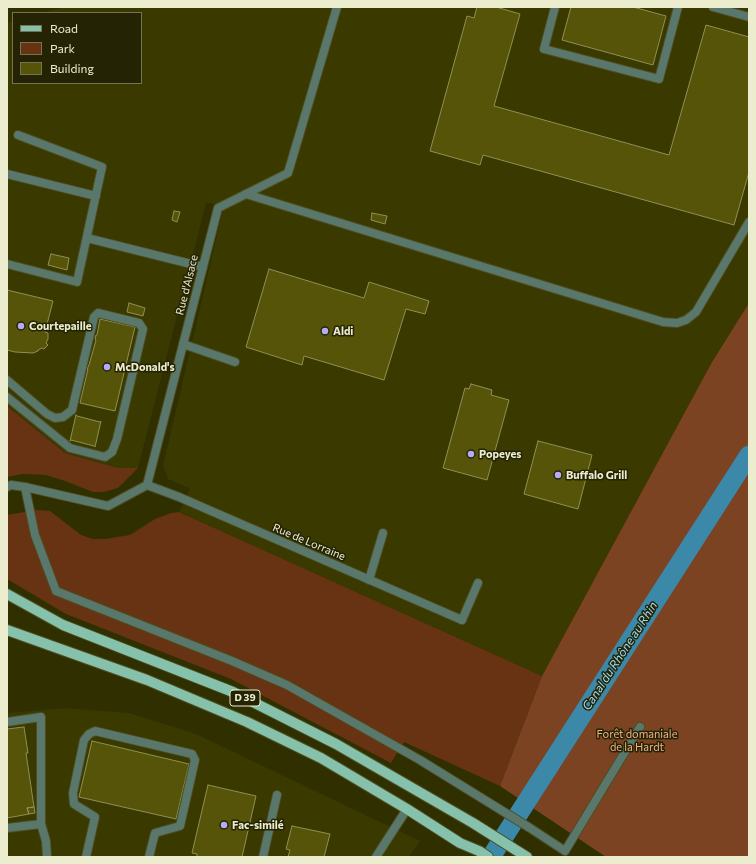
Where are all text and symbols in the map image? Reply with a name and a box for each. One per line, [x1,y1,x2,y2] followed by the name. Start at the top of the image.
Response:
[12,12,142,84] legend
[50,21,78,35] text: Road
[50,41,75,55] text: Park
[50,61,94,75] text: Building
[173,253,201,317] street label: Rue d'Alsace
[29,319,91,333] place label: Courtepaille
[16,321,26,331] marker: Courtepaille
[333,324,353,338] place label: Aldi
[320,326,330,336] marker: Aldi
[115,360,175,374] place label: McDonald's
[102,362,112,372] marker: McDonald's
[479,447,521,461] place label: Popeyes
[466,449,476,459] marker: Popeyes
[566,468,627,482] place label: Buffalo Grill
[553,470,563,480] marker: Buffalo Grill
[271,521,347,563] street label: Rue de Lorraine
[579,599,661,713] water label: Canal du Rhône au Rhin
[230,690,260,706] road number: D 39
[597,727,677,753] park label: Forêt domaniale de la Hardt
[232,818,284,832] place label: Fac-similé
[219,820,229,830] marker: Fac-similé

